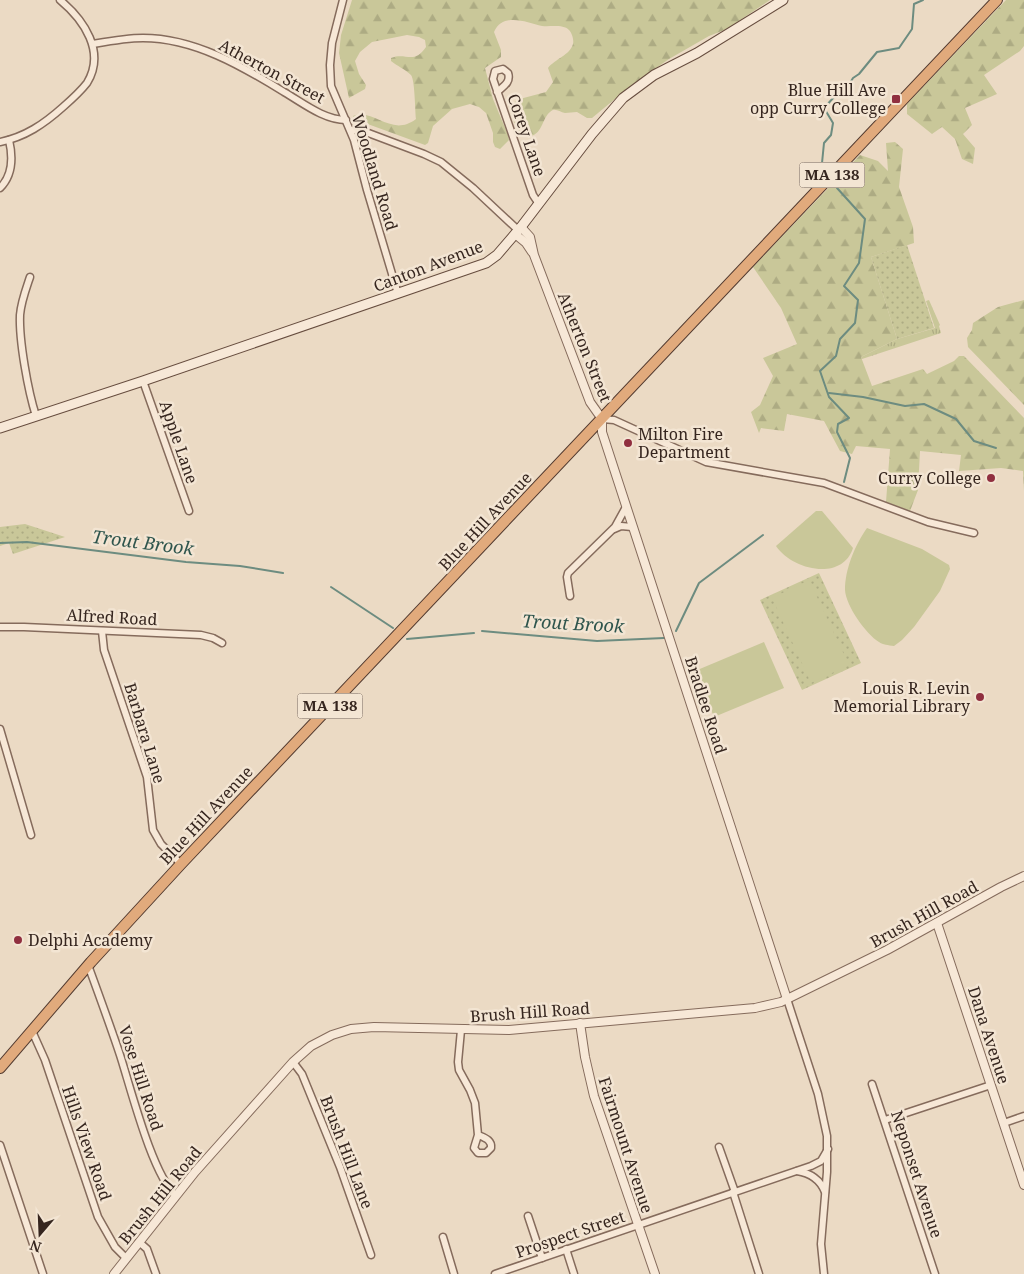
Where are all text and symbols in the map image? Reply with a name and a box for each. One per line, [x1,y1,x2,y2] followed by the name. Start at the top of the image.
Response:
[215,34,329,108] street label: Atherton Street
[750,79,886,119] place label: Blue Hill Ave opp Curry College
[503,91,551,179] street label: Corey Lane
[890,93,902,105] marker: Blue Hill Ave opp Curry College
[347,111,403,233] street label: Woodland Road
[800,162,864,188] road number: MA 138
[370,235,486,297] street label: Canton Avenue
[553,289,617,406] street label: Atherton Street
[155,398,203,486] street label: Apple Lane
[638,423,730,463] place label: Milton Fire Department
[622,437,634,449] marker: Milton Fire Department
[434,467,536,575] street label: Blue Hill Avenue
[878,467,981,489] place label: Curry College
[985,472,997,484] marker: Curry College
[91,524,196,560] water label: Trout Brook
[66,604,158,630] street label: Alfred Road
[521,608,625,638] water label: Trout Brook
[680,653,732,757] street label: Bradlee Road
[834,677,971,717] place label: Louis R. Levin Memorial Library
[119,680,171,786] street label: Barbara Lane
[974,691,986,703] marker: Louis R. Levin Memorial Library
[298,694,362,718] road number: MA 138
[155,761,257,869] street label: Blue Hill Avenue
[866,875,982,953] street label: Brush Hill Road
[28,929,153,951] place label: Delphi Academy
[12,934,24,946] marker: Delphi Academy
[963,983,1015,1087] street label: Dana Avenue
[469,997,591,1027] street label: Brush Hill Road
[114,1023,168,1134] street label: Vose Hill Road
[594,1074,658,1216] street label: Fairmount Avenue
[57,1083,117,1204] street label: Hills View Road
[315,1092,379,1212] street label: Brush Hill Lane
[886,1107,948,1241] street label: Neponset Avenue
[114,1141,206,1249] street label: Brush Hill Road
[512,1205,628,1263] street label: Prospect Street
[15,1209,65,1259] north arrow
[27,1236,44,1258] text: N

